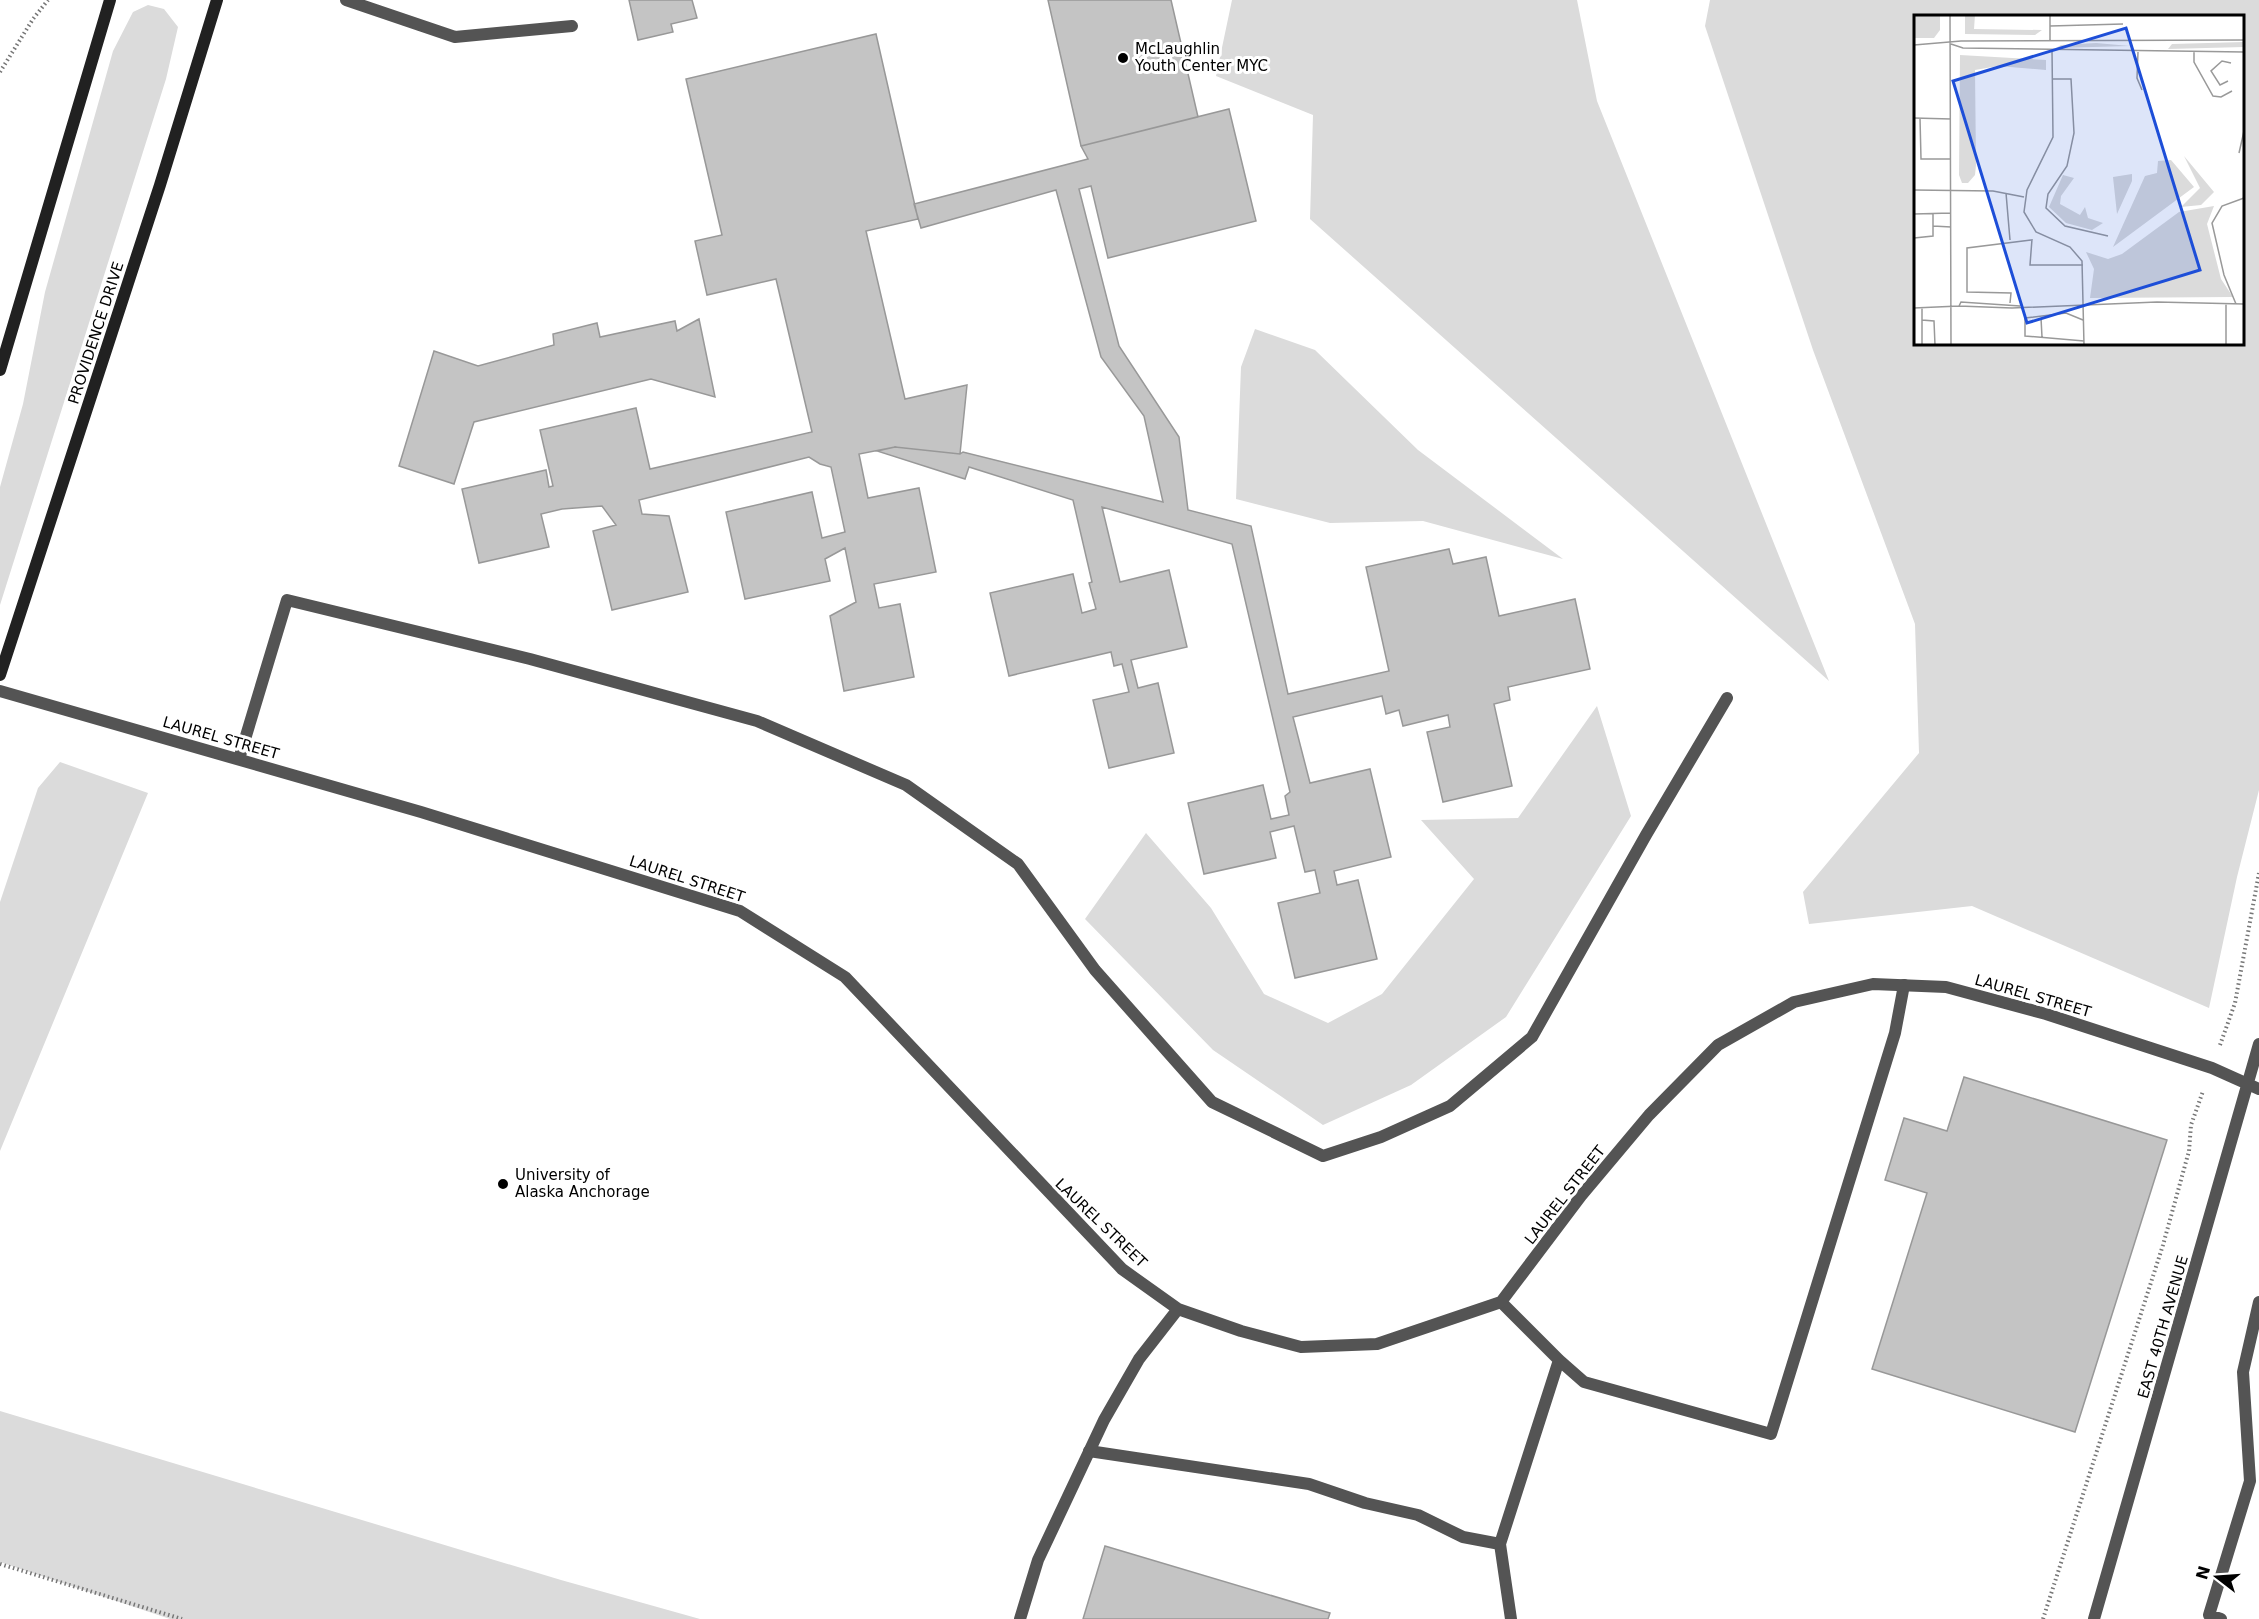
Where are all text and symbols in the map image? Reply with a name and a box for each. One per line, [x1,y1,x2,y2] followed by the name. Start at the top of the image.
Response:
[1914,15,2244,345] inset map
[1134,40,1268,75] place label: McLaughlin Youth Center MYC
[1116,51,1130,65] marker: McLaughlin Youth Center MYC
[64,259,128,407] street label: PROVIDENCE DRIVE
[161,713,282,763] street label: LAUREL STREET
[627,852,748,906] street label: LAUREL STREET
[1973,971,2094,1021] street label: LAUREL STREET
[1521,1141,1610,1248] street label: LAUREL STREET
[515,1166,650,1201] place label: University of Alaska Anchorage
[1052,1175,1151,1272] street label: LAUREL STREET
[496,1177,510,1191] marker: University of Alaska Anchorage
[2134,1253,2192,1401] street label: EAST 40TH AVENUE
[2187,1547,2247,1607] north arrow
[2192,1564,2214,1582] text: N

